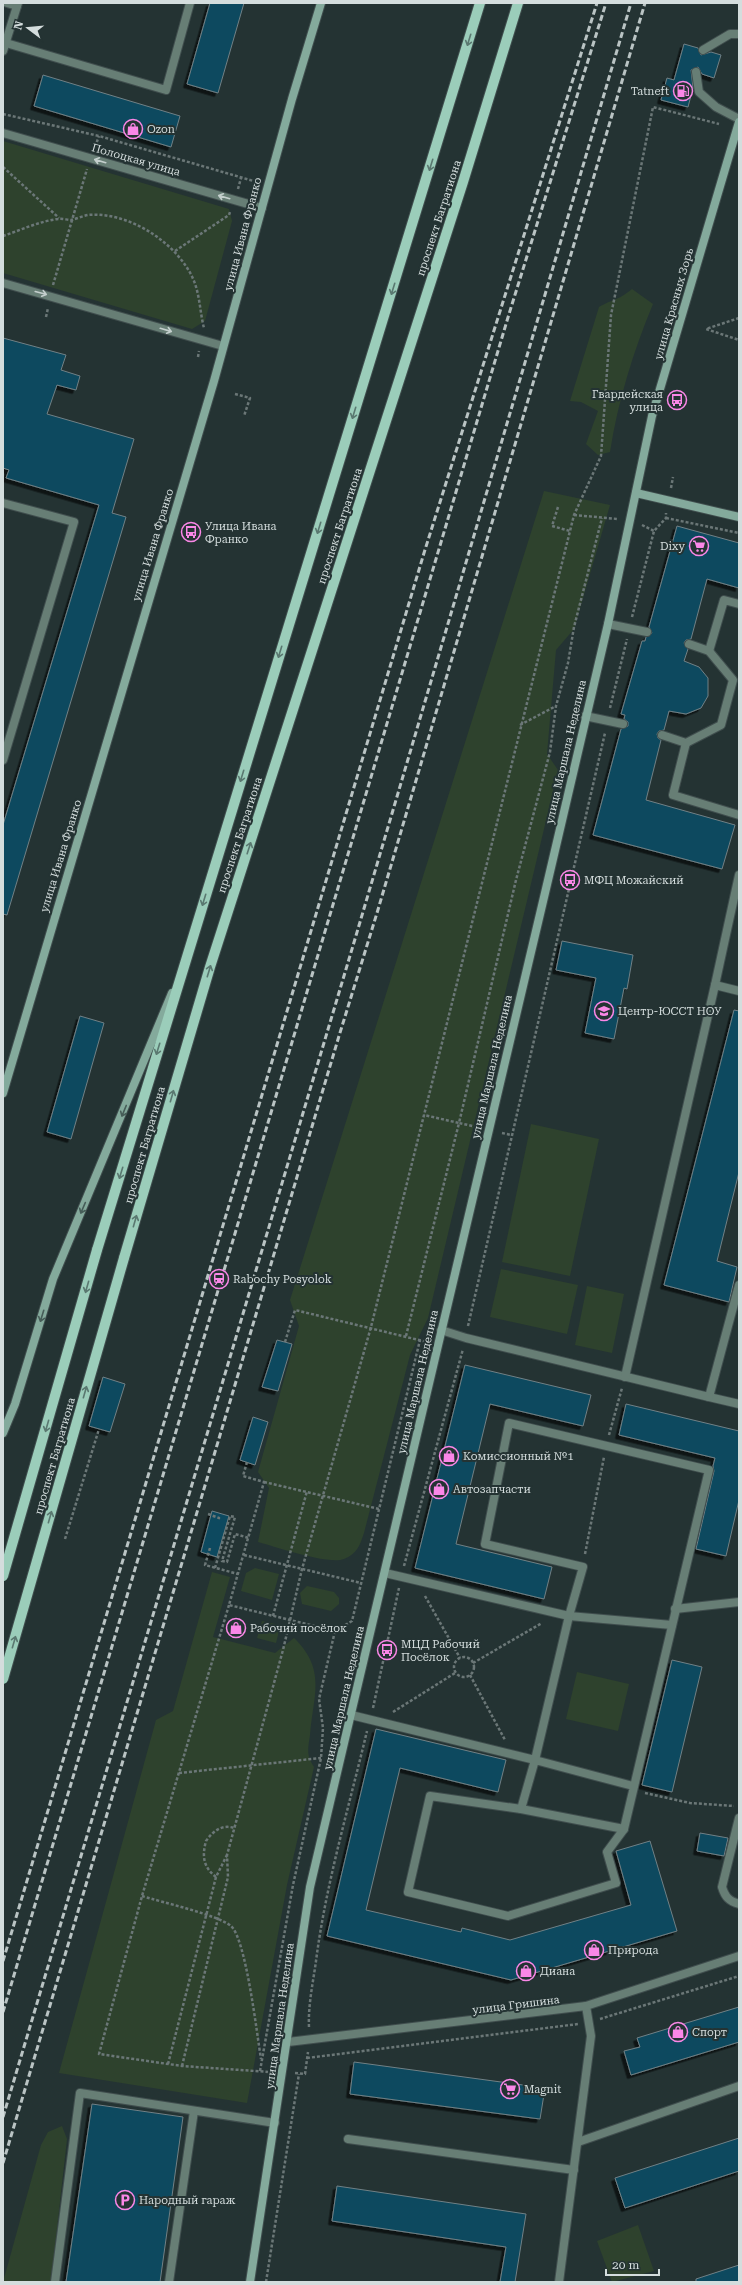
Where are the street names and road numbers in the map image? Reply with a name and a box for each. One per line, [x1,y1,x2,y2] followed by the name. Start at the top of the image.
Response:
[90,141,182,179] street label: Полоцкая улица
[414,158,464,278] street label: проспект Багратиона
[222,176,264,292] street label: улица Ивана Франко
[652,246,696,361] street label: улица Красных Зорь
[315,466,365,586] street label: проспект Багратиона
[130,487,176,603] street label: улица Ивана Франко
[543,679,589,825] street label: улица Маршала Неделина
[215,775,265,895] street label: проспект Багратиона
[38,798,84,914] street label: улица Ивана Франко
[469,994,515,1140] street label: улица Маршала Неделина
[122,1085,168,1205] street label: проспект Багратиона
[395,1309,441,1455] street label: улица Маршала Неделина
[32,1396,78,1516] street label: проспект Багратиона
[321,1625,367,1771] street label: улица Маршала Неделина
[263,1942,297,2090] street label: улица Маршала Неделина
[472,1993,560,2017] street label: улица Гришина

